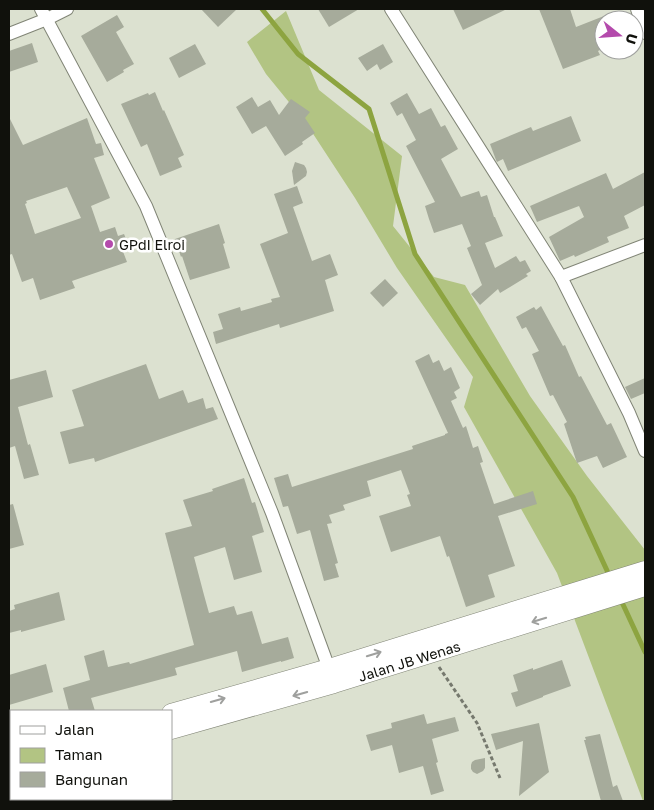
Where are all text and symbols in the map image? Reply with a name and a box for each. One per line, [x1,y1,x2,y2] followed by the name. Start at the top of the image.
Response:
[594,10,644,60] north arrow
[622,32,642,46] text: U
[119,236,185,253] place label: GPdI Elroi
[103,238,115,250] marker: GPdI Elroi
[532,616,548,626] one-way arrow
[356,637,462,684] street label: Jalan JB Wenas
[366,649,382,659] one-way arrow
[293,689,309,699] one-way arrow
[210,694,226,704] one-way arrow
[10,710,172,800] legend
[55,720,94,738] text: Jalan
[55,745,102,763] text: Taman
[55,770,128,788] text: Bangunan

